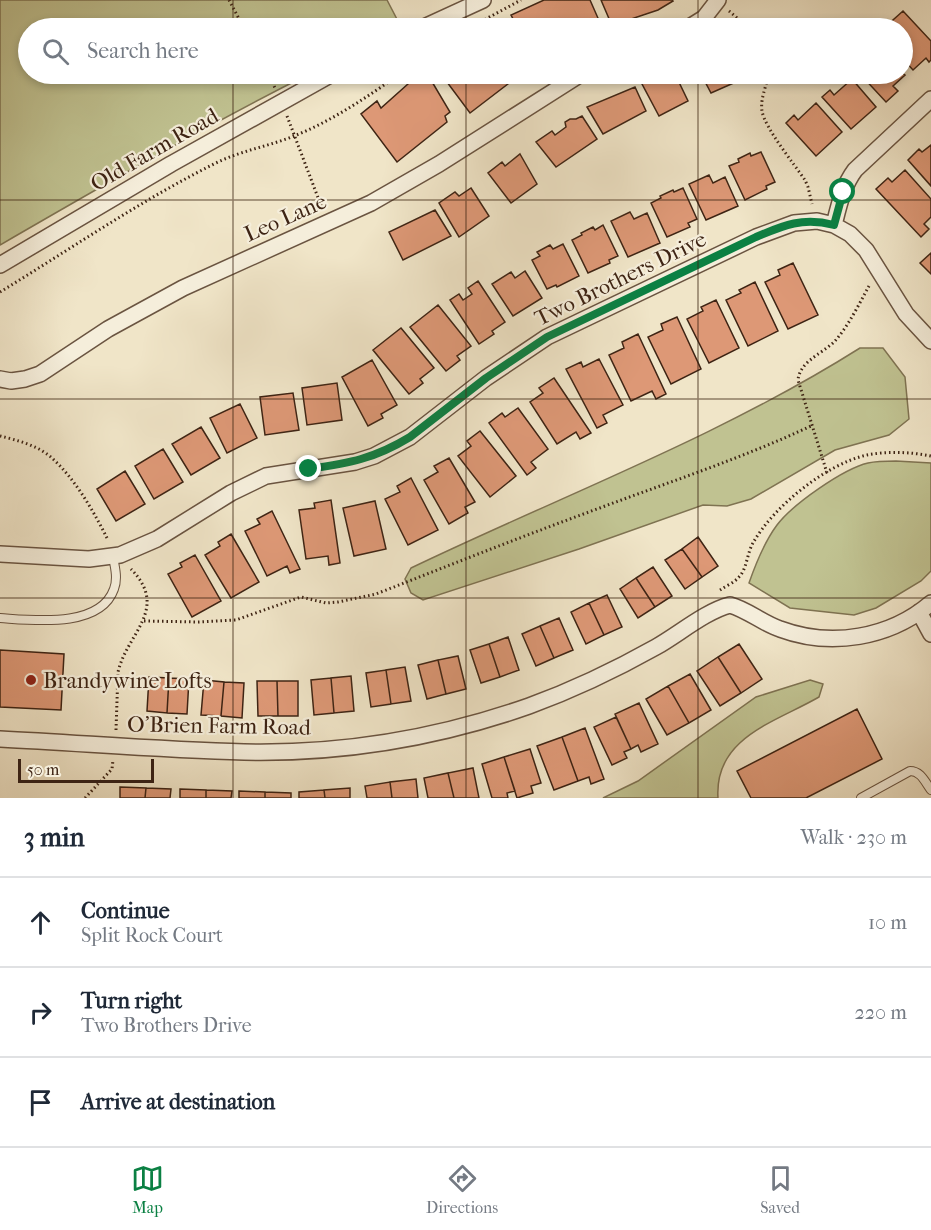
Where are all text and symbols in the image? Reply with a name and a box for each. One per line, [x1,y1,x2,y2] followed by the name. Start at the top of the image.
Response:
[18,18,913,84] search box
[39,35,72,68] icon: search
[87,38,199,64] text: Search here
[86,102,224,197] street label: Old Farm Road
[829,178,855,204] route start
[240,188,331,248] street label: Leo Lane
[530,226,711,332] street label: Two Brothers Drive
[295,455,321,481] route end
[43,668,212,694] place label: Brandywine Lofts
[24,673,38,687] marker: Brandywine Lofts
[127,711,312,741] street label: O'Brien Farm Road
[18,756,154,784] scale bar
[27,760,59,779] text: 50 m
[24,822,85,853] text: 3 min
[801,826,907,849] text: Walk · 230 m
[81,898,170,924] text: Continue
[24,906,57,939] icon: ahead
[868,911,907,934] text: 10 m
[81,924,223,947] text: Split Rock Court
[81,988,182,1014] text: Turn right
[24,996,57,1029] icon: right
[854,1001,907,1024] text: 220 m
[81,1014,252,1037] text: Two Brothers Drive
[24,1086,57,1119] icon: arrive
[81,1089,275,1115] text: Arrive at destination
[131,1162,164,1217] tab: Map
[426,1162,498,1217] tab: Directions
[760,1162,800,1217] tab: Saved

